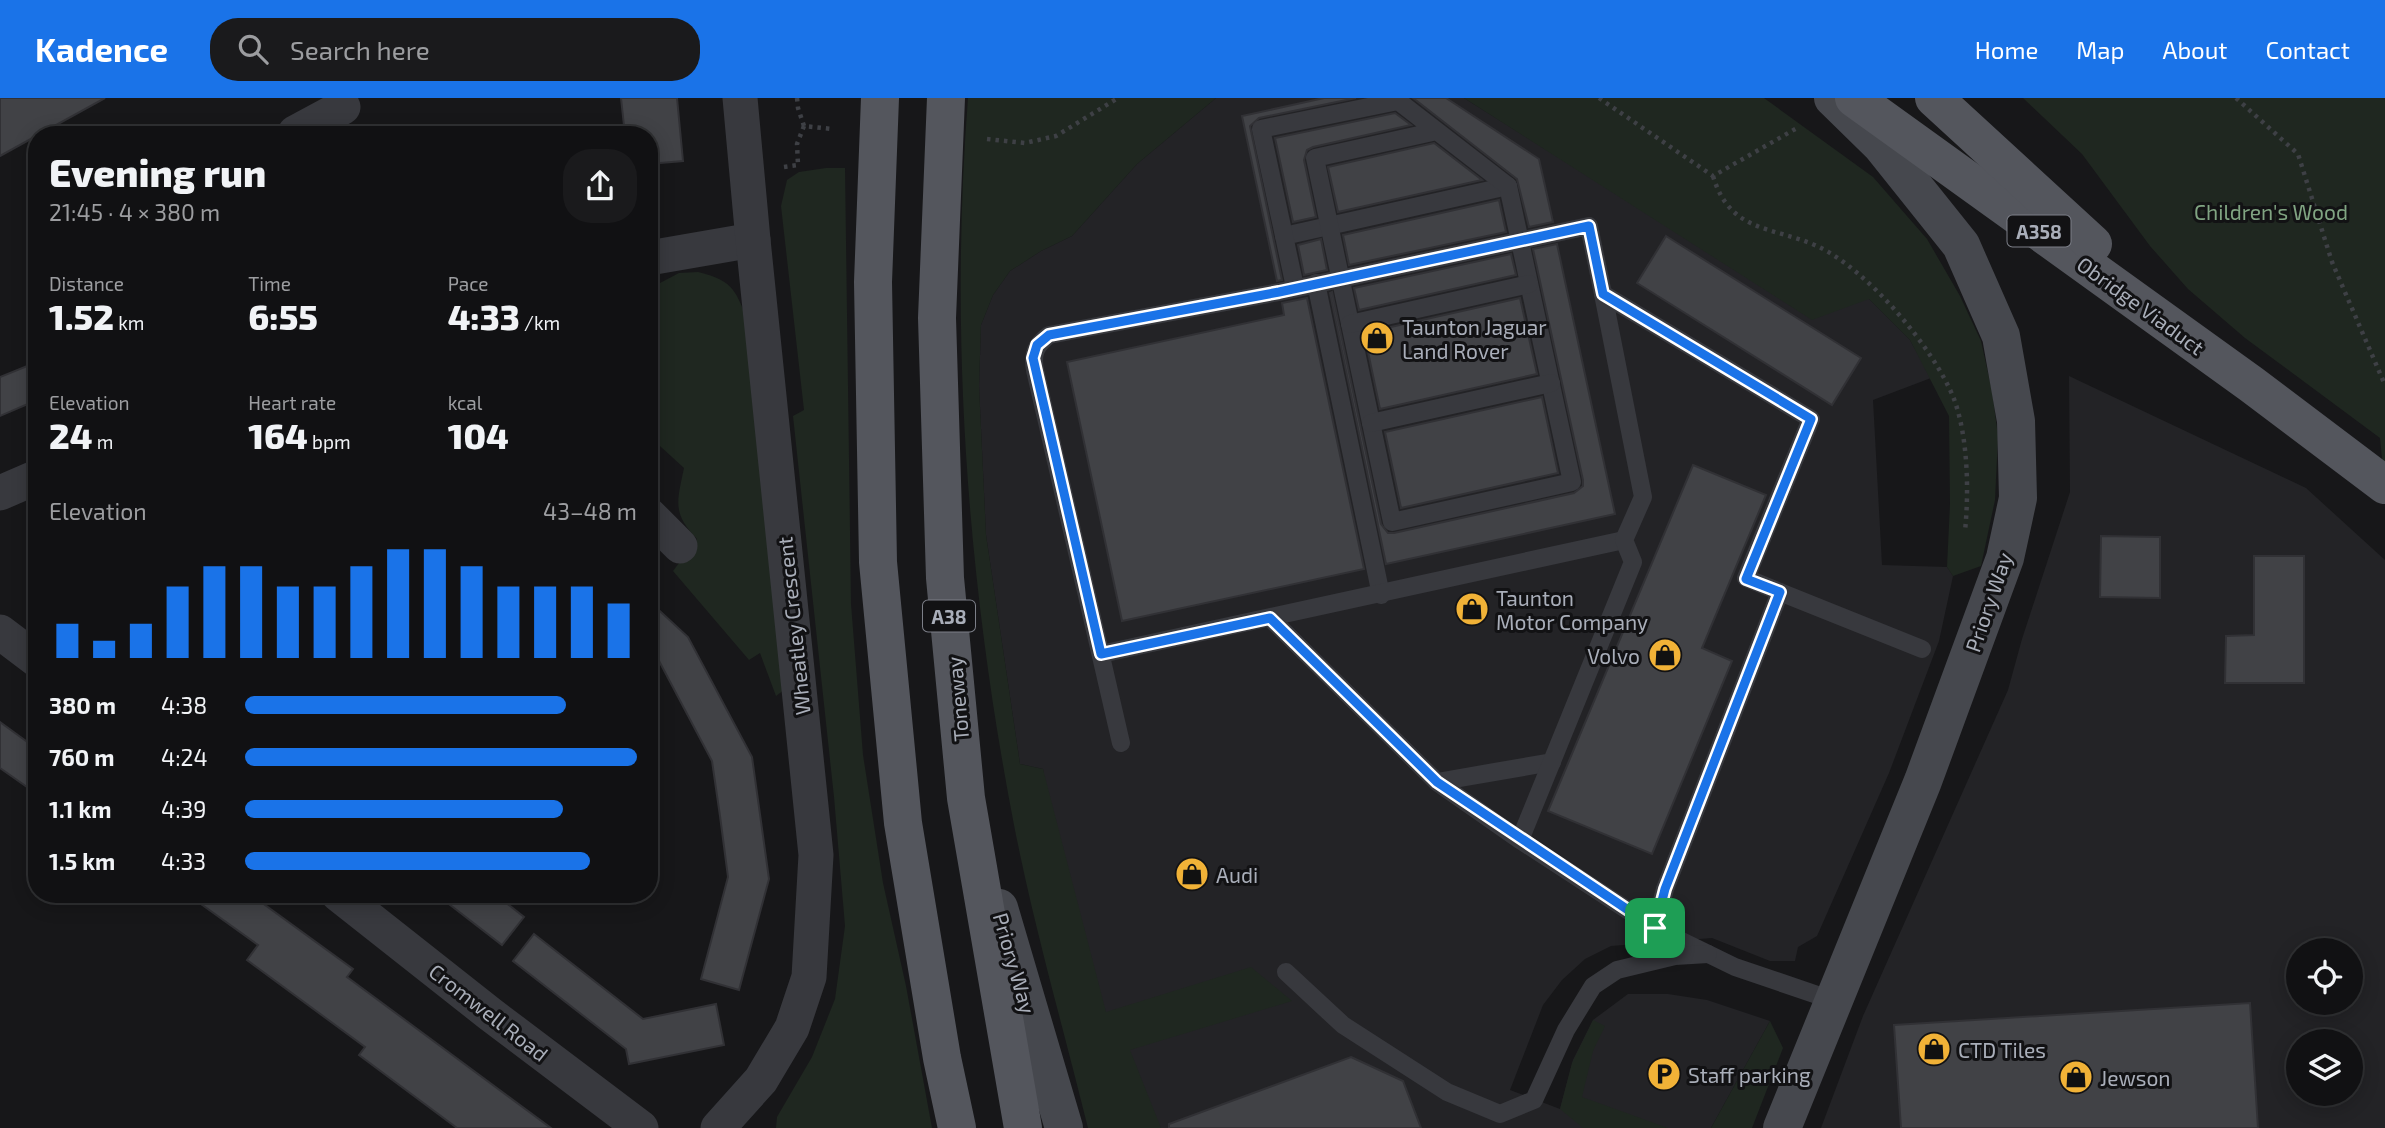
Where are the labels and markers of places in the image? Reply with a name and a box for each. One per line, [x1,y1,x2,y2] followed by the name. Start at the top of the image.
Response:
[1402,314,1547,363] place label: Taunton Jaguar Land Rover
[1358,319,1396,357] shop icon: Taunton Jaguar Land Rover
[1496,585,1648,634] place label: Taunton Motor Company
[1453,590,1491,628] shop icon: Taunton Motor Company
[1646,636,1684,674] shop icon: Volvo
[1587,643,1640,668] place label: Volvo
[1173,855,1211,893] shop icon: Audi
[1216,862,1258,887] place label: Audi
[1625,898,1685,958] pin
[1915,1030,1953,1068] shop icon: CTD Tiles
[1958,1037,2046,1062] place label: CTD Tiles
[1645,1055,1683,1093] parking icon: Staff parking
[2057,1058,2095,1096] shop icon: Jewson
[1688,1062,1811,1087] place label: Staff parking
[2100,1065,2171,1090] place label: Jewson

